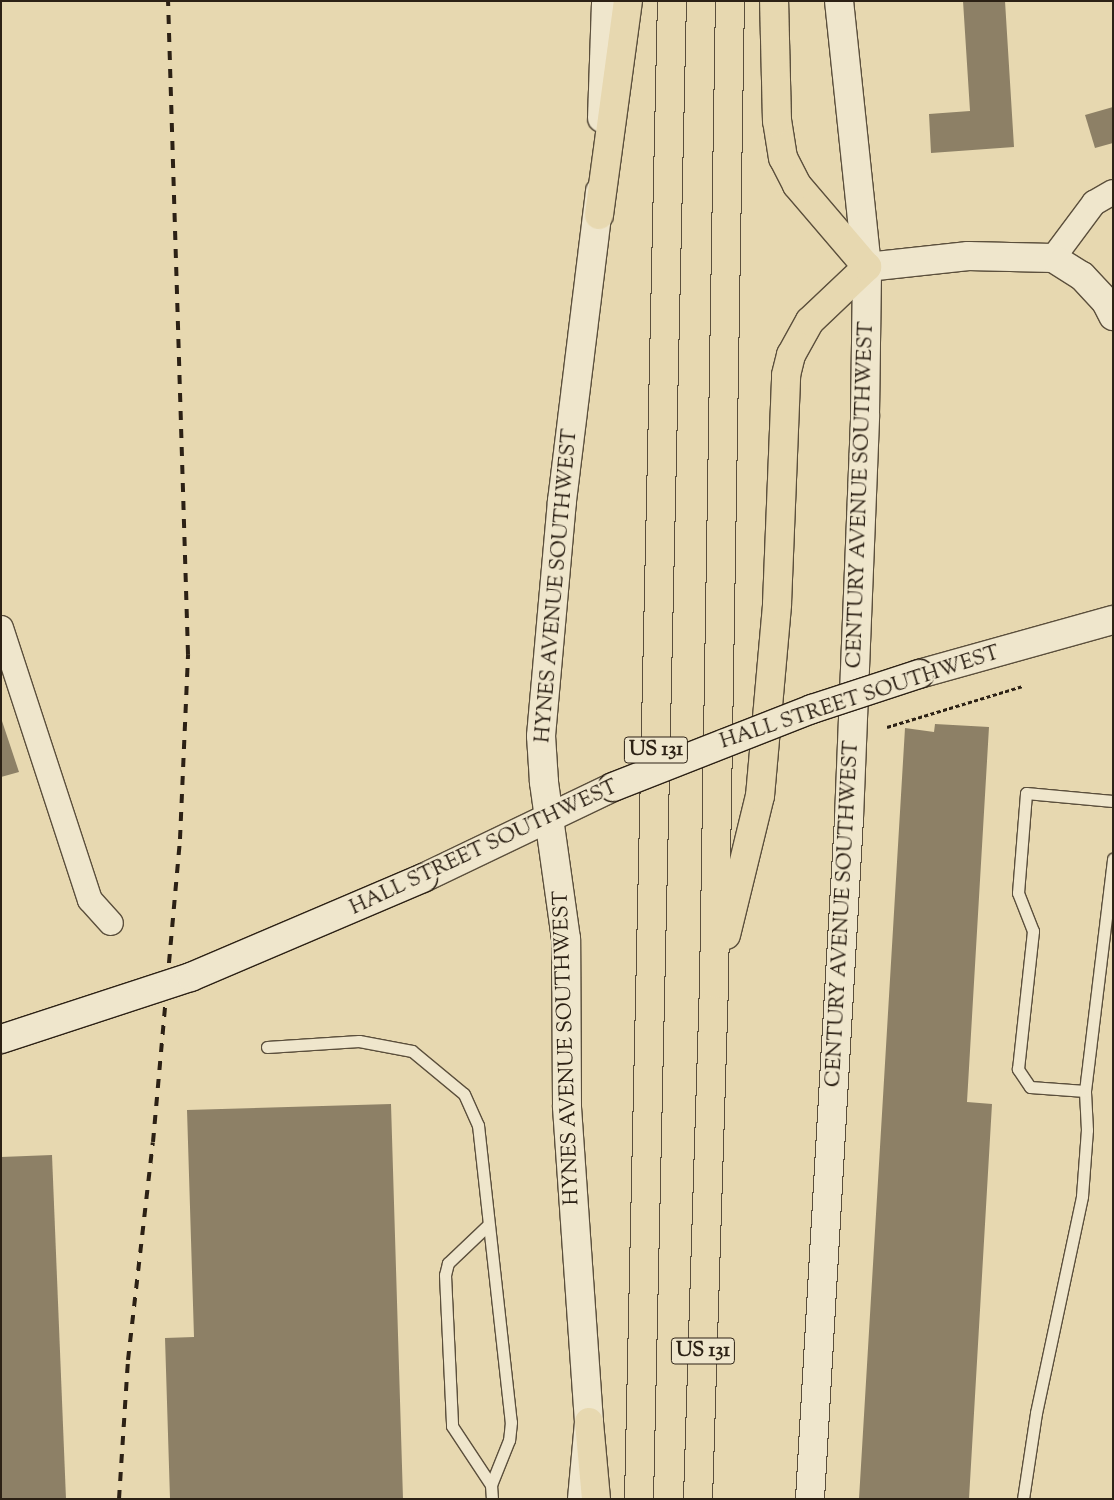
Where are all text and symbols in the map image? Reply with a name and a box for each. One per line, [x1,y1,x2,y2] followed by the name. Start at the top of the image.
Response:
[842,321,880,669] street label: CENTURY AVENUE SOUTHWEST
[531,428,583,744] street label: HYNES AVENUE SOUTHWEST
[717,641,1003,755] street label: HALL STREET SOUTHWEST
[624,732,688,768] road number: US 131
[821,740,865,1088] street label: CENTURY AVENUE SOUTHWEST
[346,775,622,921] street label: HALL STREET SOUTHWEST
[549,890,585,1206] street label: HYNES AVENUE SOUTHWEST
[670,1334,736,1368] road number: US 131

